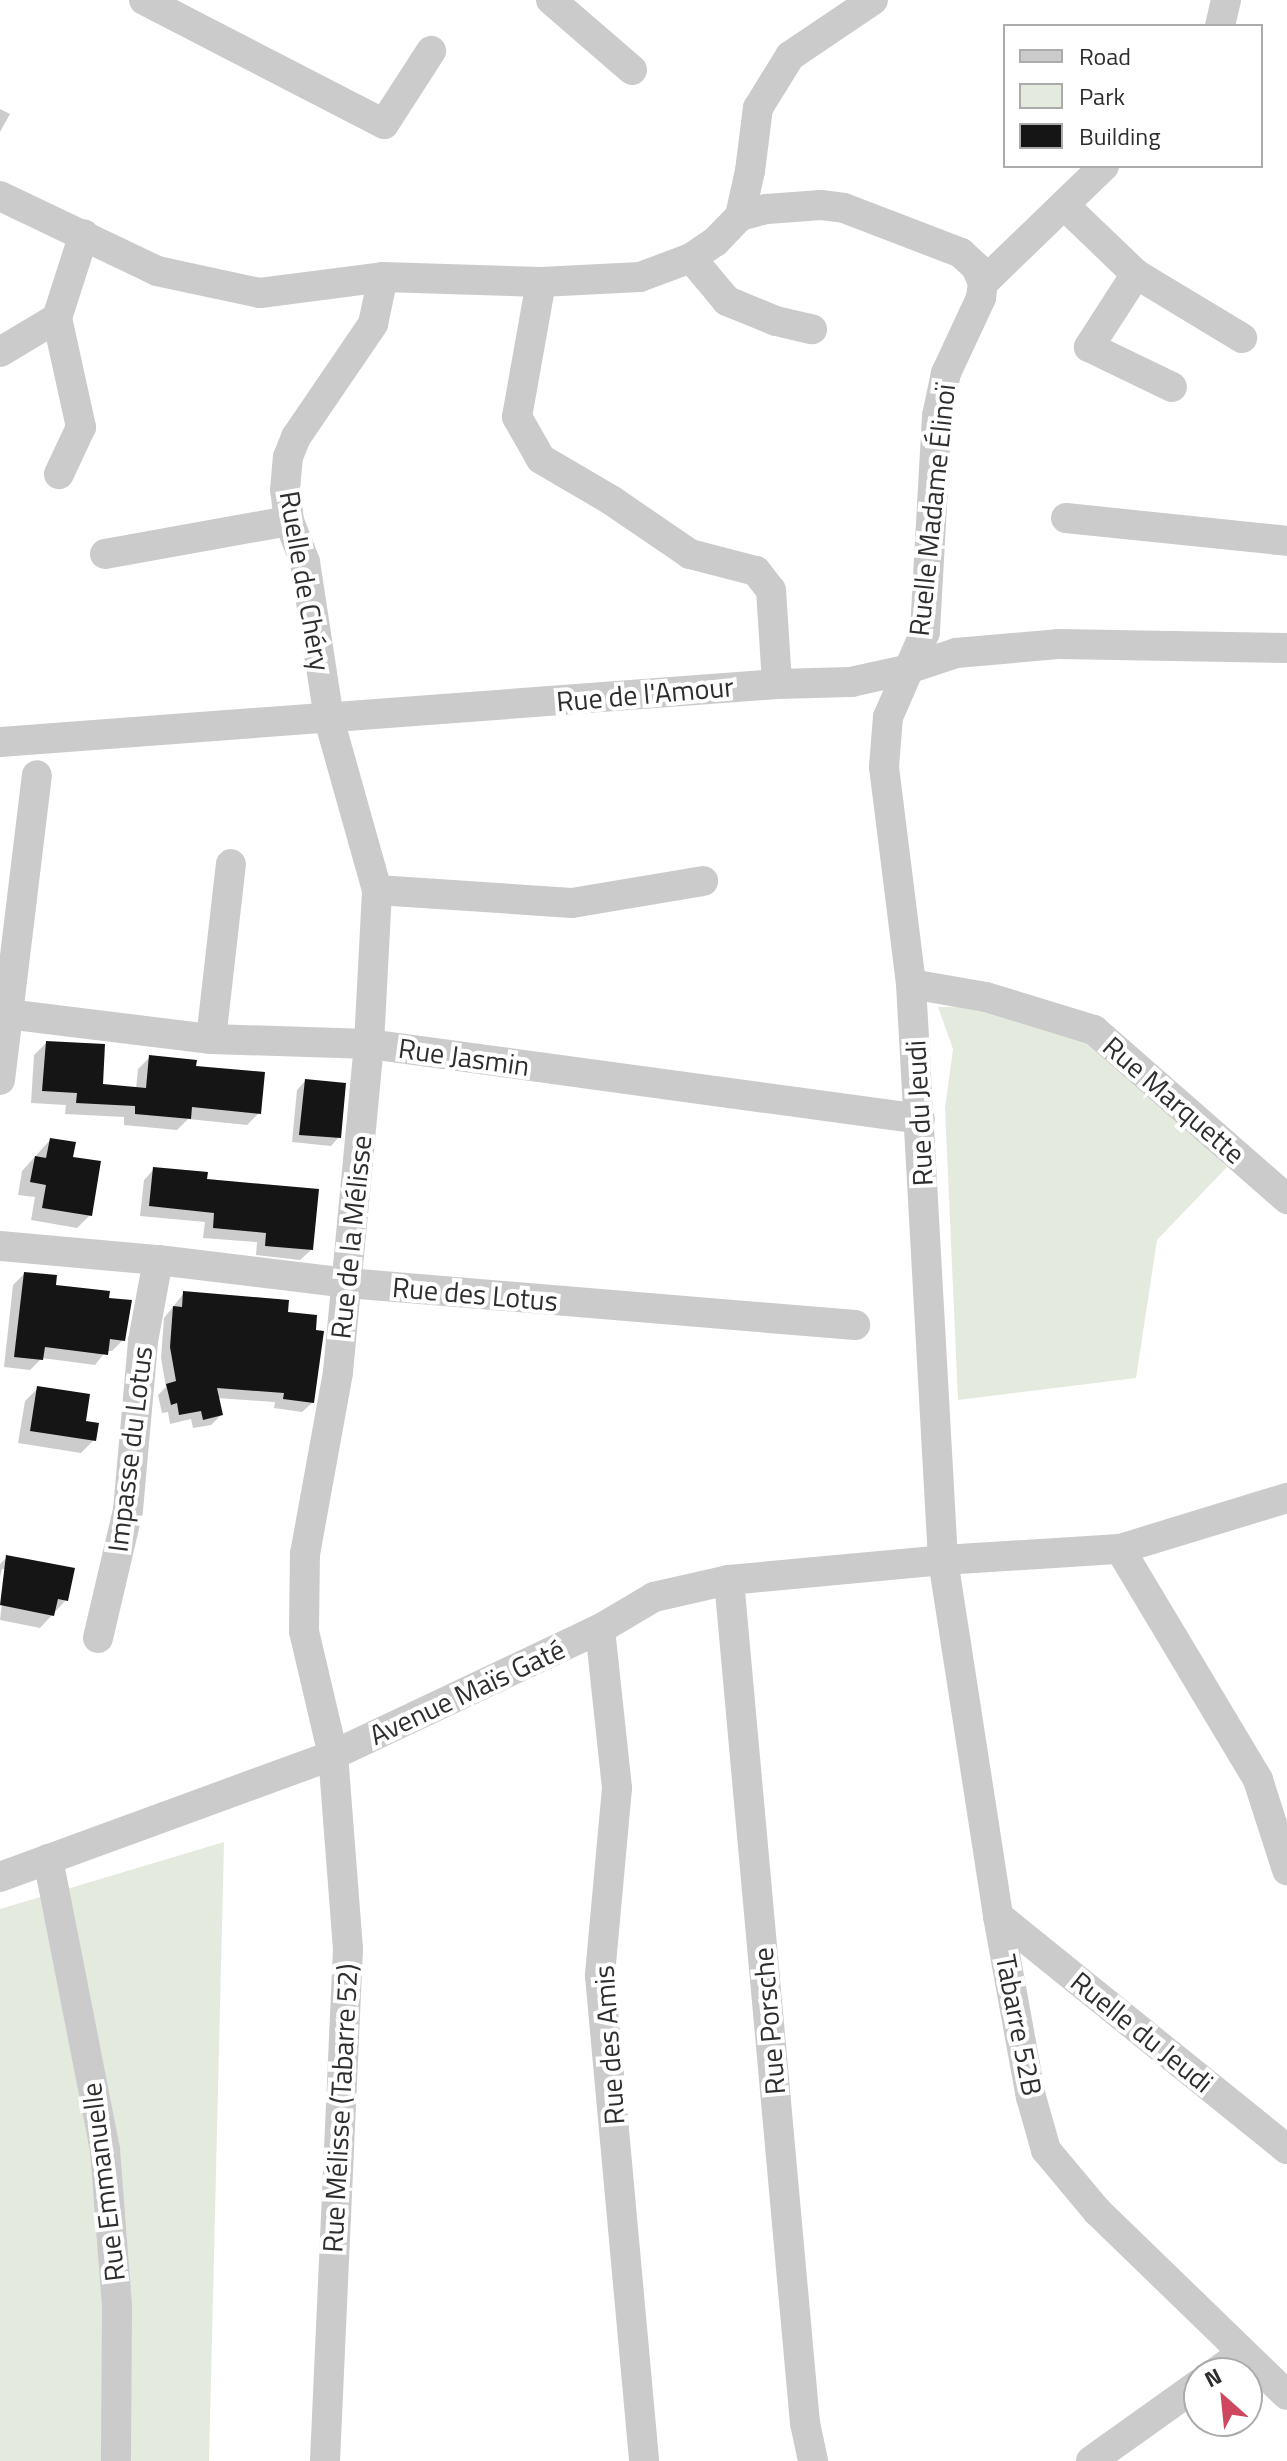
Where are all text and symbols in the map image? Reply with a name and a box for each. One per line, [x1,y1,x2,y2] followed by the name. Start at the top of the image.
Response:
[1003,24,1263,168] legend
[1079,38,1131,74] text: Road
[1079,78,1125,114] text: Park
[1079,118,1161,154] text: Building
[902,382,962,638] street label: Ruelle Madame Élinoï
[273,488,337,674] street label: Ruelle de Chéry
[555,670,735,718] street label: Rue de l'Amour
[1096,1029,1252,1171] street label: Rue Marquette
[396,1031,532,1083] street label: Rue Jasmin
[898,1039,940,1187] street label: Rue du Jeudi
[324,1134,378,1340] street label: Rue de la Mélisse
[391,1270,559,1318] street label: Rue des Lotus
[101,1344,159,1554] street label: Impasse du Lotus
[364,1632,570,1752] street label: Avenue Maïs Gaté
[746,1946,792,2096] street label: Rue Porsche
[989,1952,1049,2098] street label: Tabarre 52B
[316,1963,364,2253] street label: Rue Mélisse (Tabarre 52)
[587,1964,631,2126] street label: Rue des Amis
[1064,1964,1220,2100] street label: Ruelle du Jeudi
[74,2081,132,2283] street label: Rue Emmanuelle
[1183,2357,1263,2437] north arrow
[1199,2359,1228,2396] text: N

